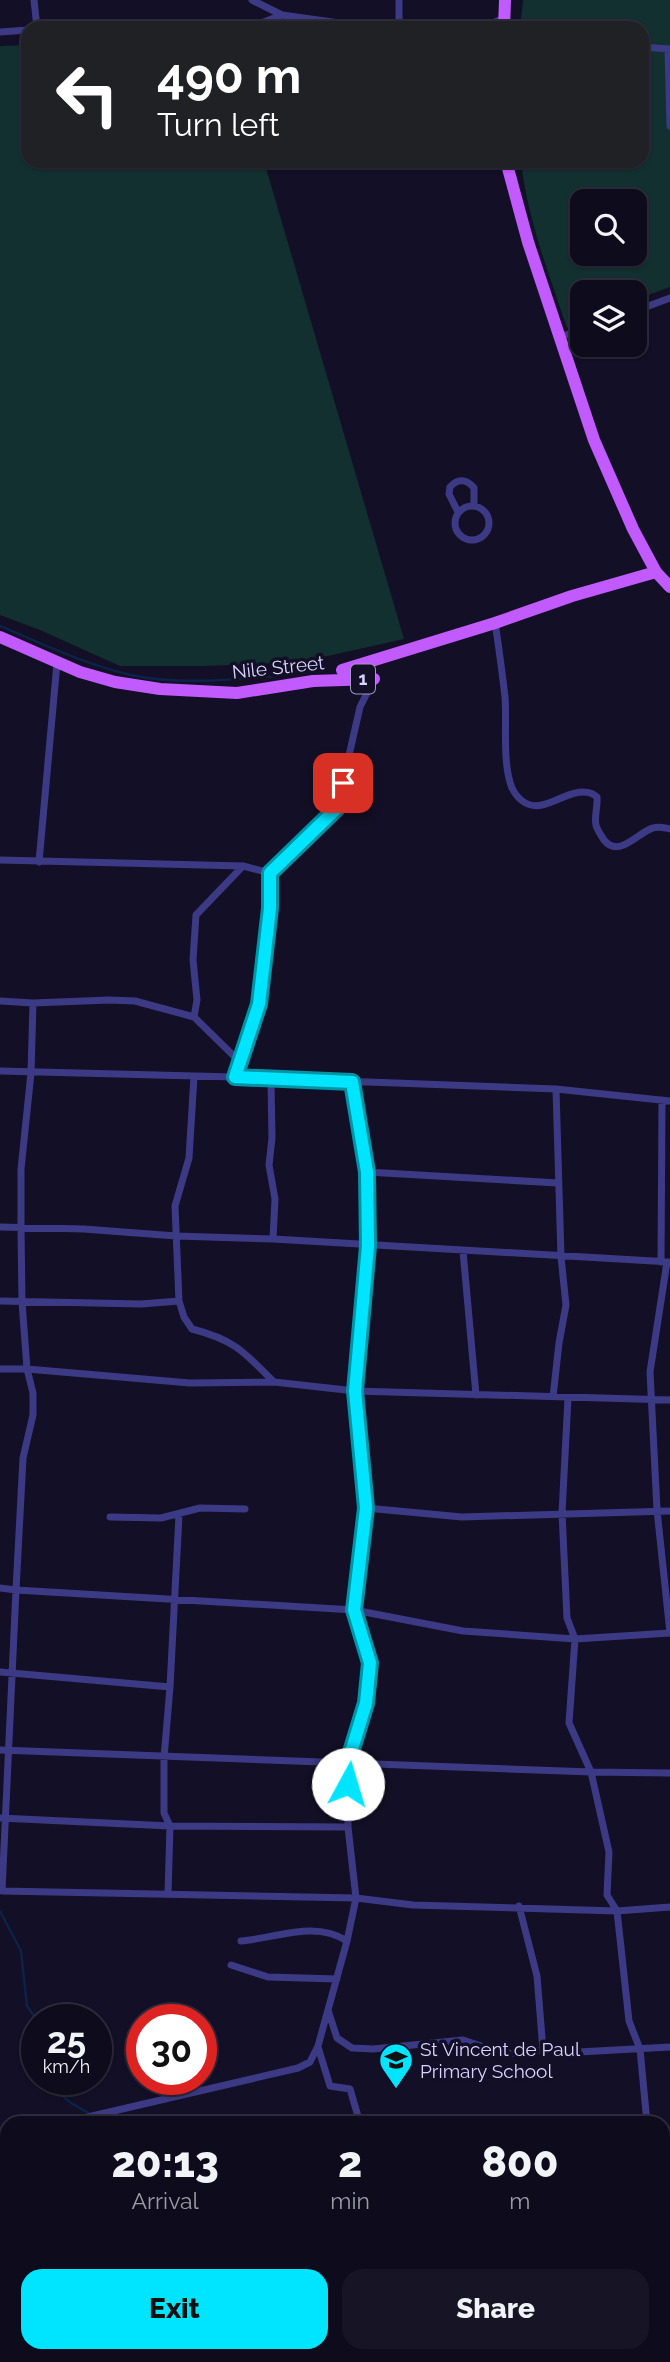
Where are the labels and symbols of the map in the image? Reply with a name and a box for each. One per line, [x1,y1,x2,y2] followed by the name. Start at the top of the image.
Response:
[231,651,326,683] street label: Nile Street
[351,664,375,694] road number: 1
[313,753,373,813] pin
[311,1747,385,1821] position arrow
[126,2004,217,2095] speed limit sign: 30
[420,2038,581,2082] place label: St Vincent de Paul Primary School
[377,2041,415,2090] school or university icon: St Vincent de Paul Primary School

